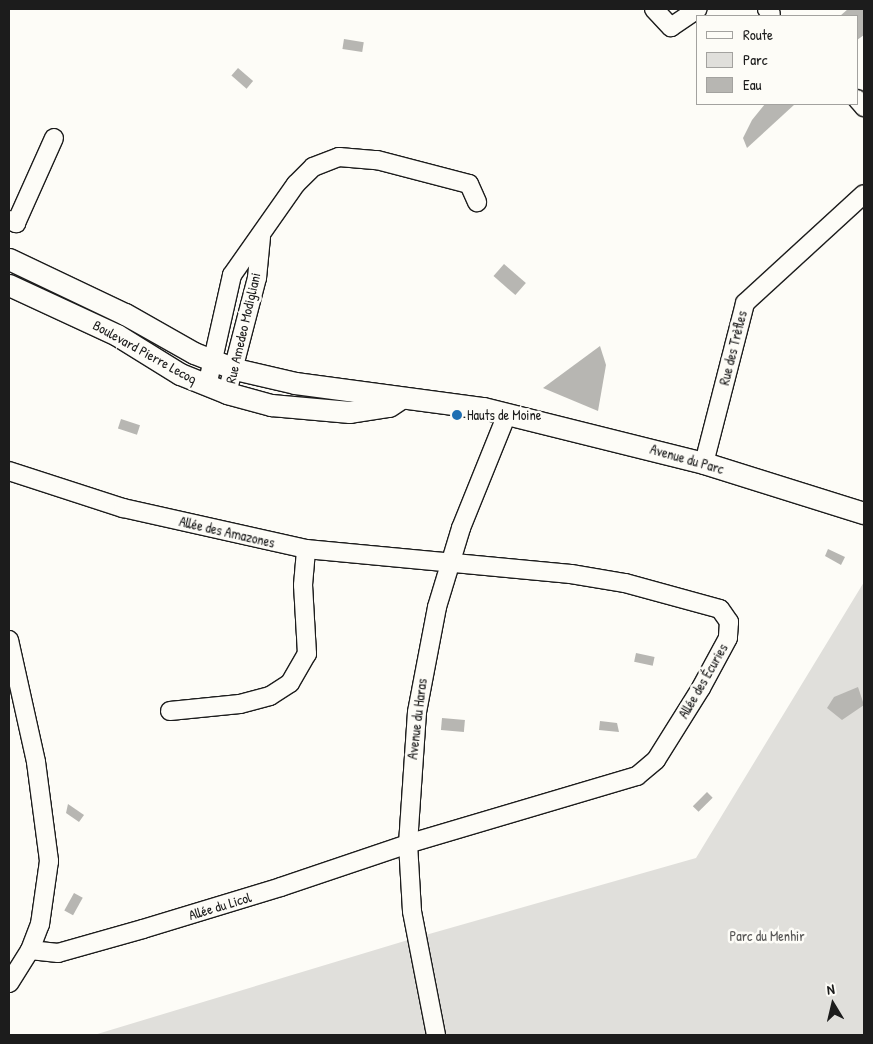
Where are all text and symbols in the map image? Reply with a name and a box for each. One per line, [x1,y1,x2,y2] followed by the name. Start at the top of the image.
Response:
[696,15,858,105] legend
[743,24,773,45] text: Route
[743,49,768,70] text: Parc
[743,74,762,95] text: Eau
[222,271,264,385] street label: Rue Amedeo Modigliani
[716,309,750,387] street label: Rue des Trèfles
[90,316,200,388] street label: Boulevard Pierre Lecoq
[467,407,541,423] place label: Hauts de Moine
[451,409,463,421] marker: Hauts de Moine
[648,440,726,478] street label: Avenue du Parc
[178,513,276,551] street label: Allée des Amazones
[675,641,731,721] street label: Allée des Écuries
[404,678,430,760] street label: Avenue du Haras
[187,889,253,923] street label: Allée du Licol
[729,928,805,944] park label: Parc du Menhir
[808,979,858,1029] north arrow
[825,979,836,999] text: N

